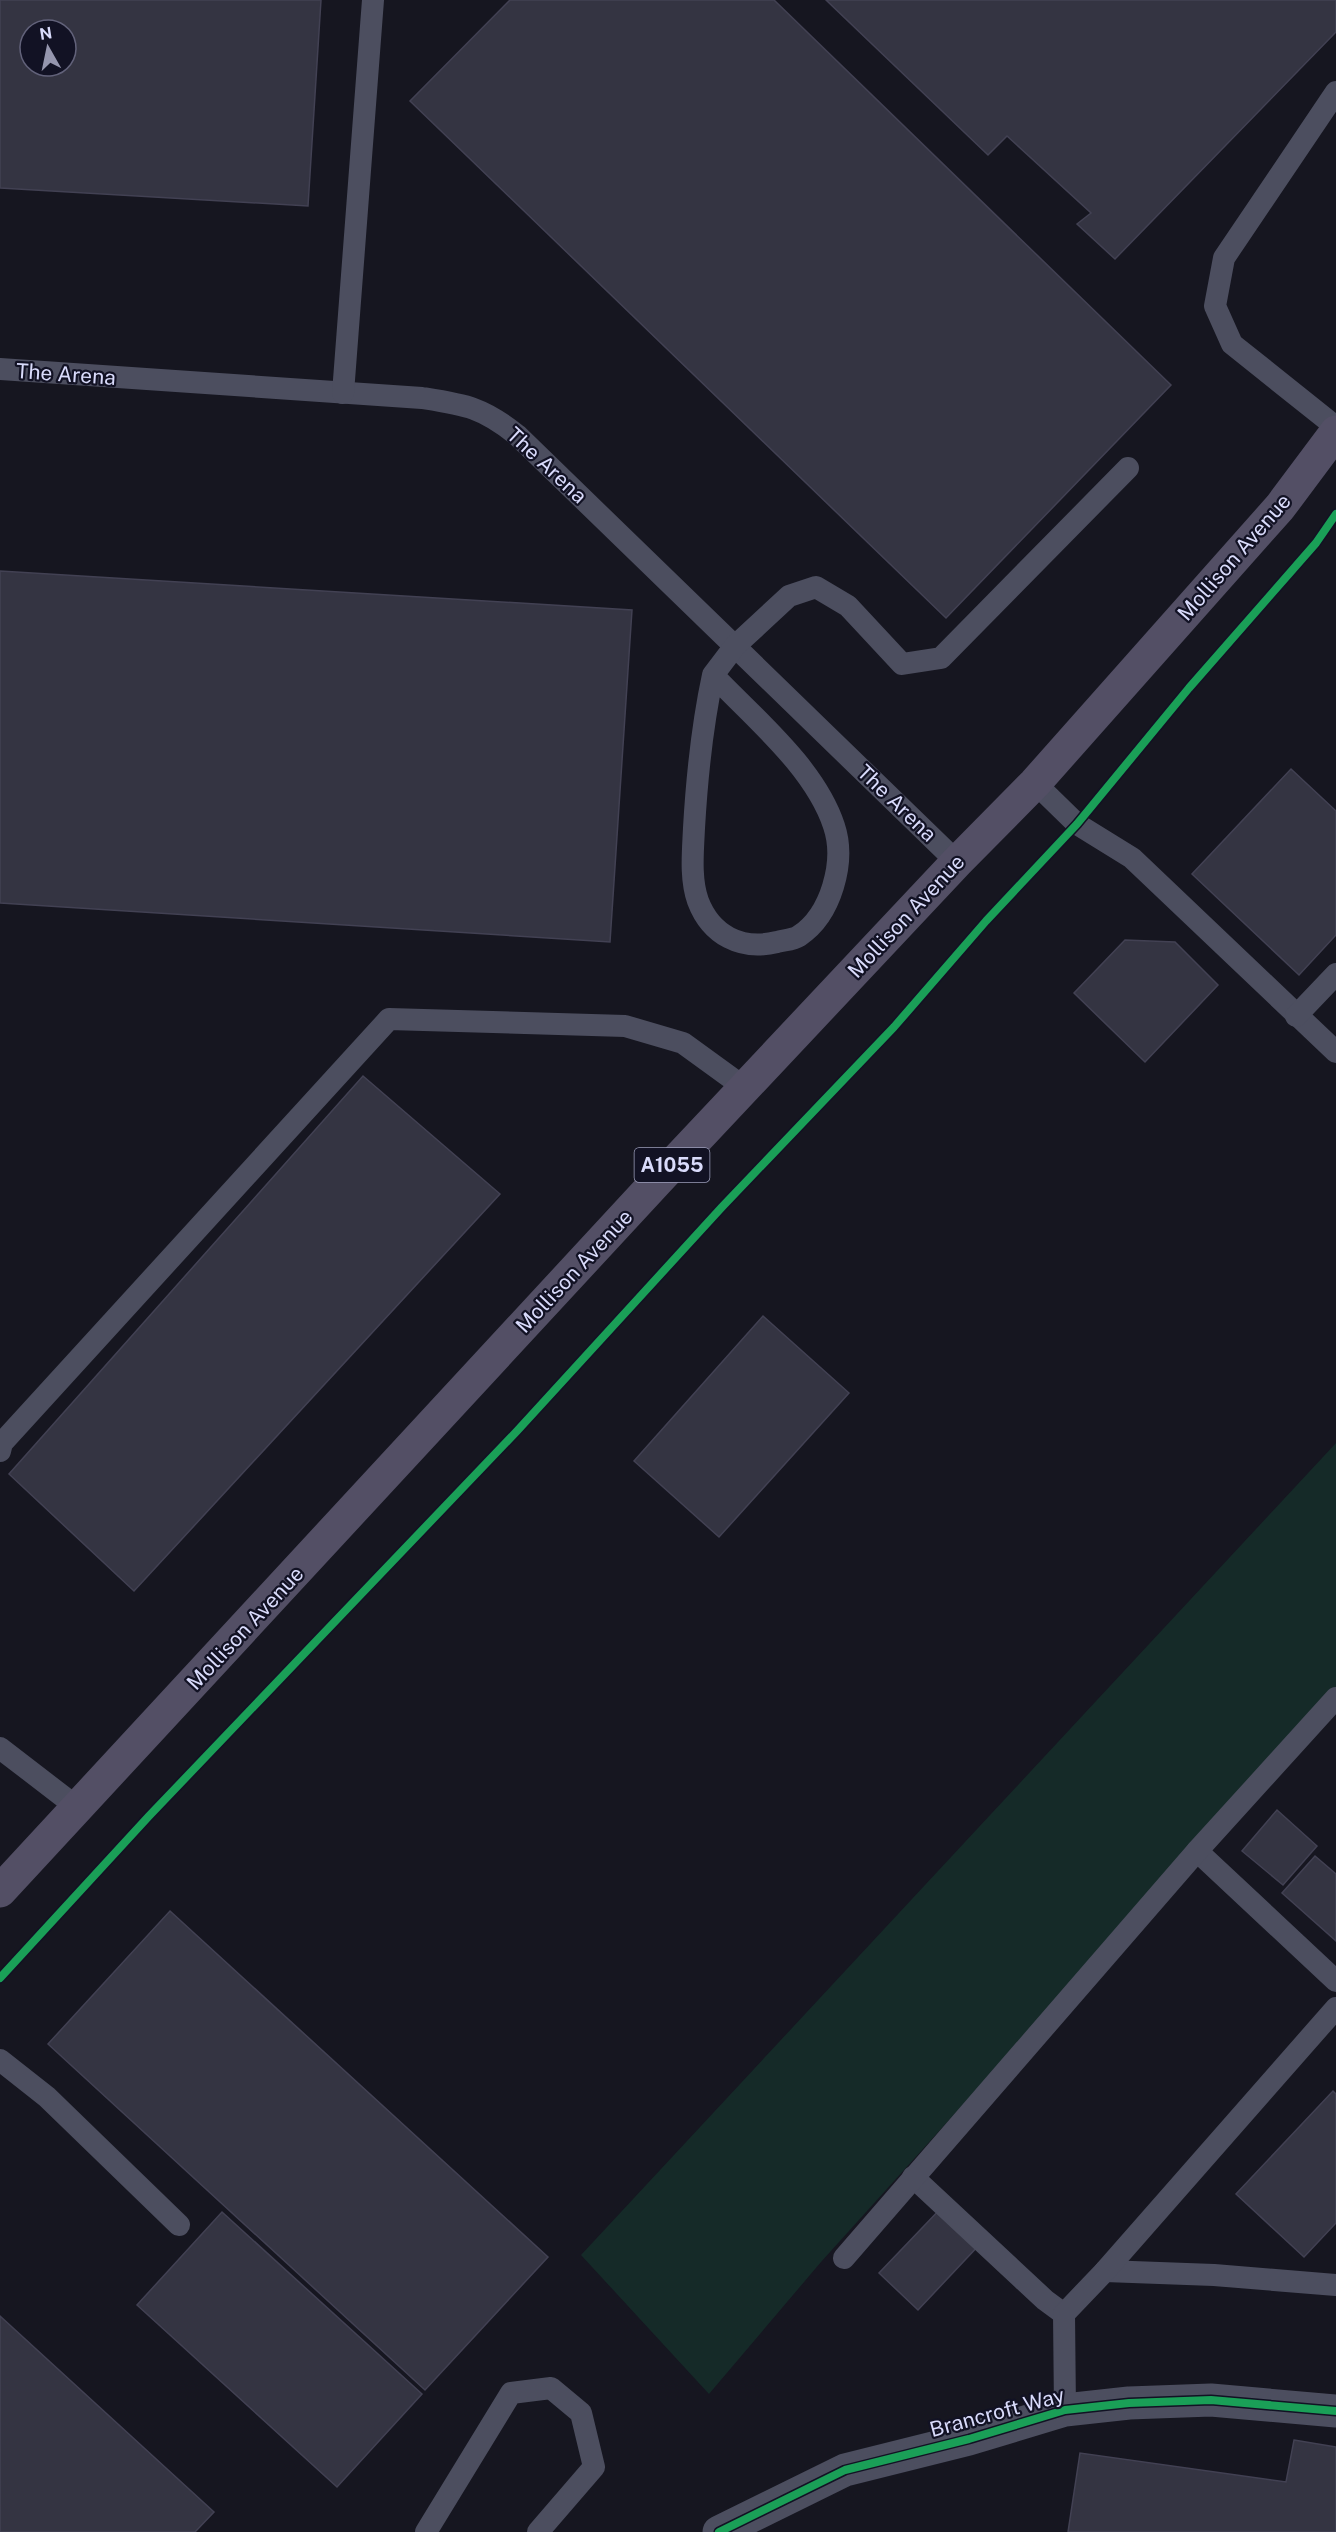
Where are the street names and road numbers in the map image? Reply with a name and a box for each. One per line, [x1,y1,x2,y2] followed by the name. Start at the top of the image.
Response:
[15,358,117,390] street label: The Arena
[502,422,592,508] street label: The Arena
[1172,489,1296,625] street label: Mollison Avenue
[852,759,942,847] street label: The Arena
[842,849,970,983] street label: Mollison Avenue
[634,1148,710,1182] road number: A1055
[510,1204,638,1338] street label: Mollison Avenue
[181,1561,309,1695] street label: Mollison Avenue
[927,2382,1067,2442] street label: Brancroft Way

